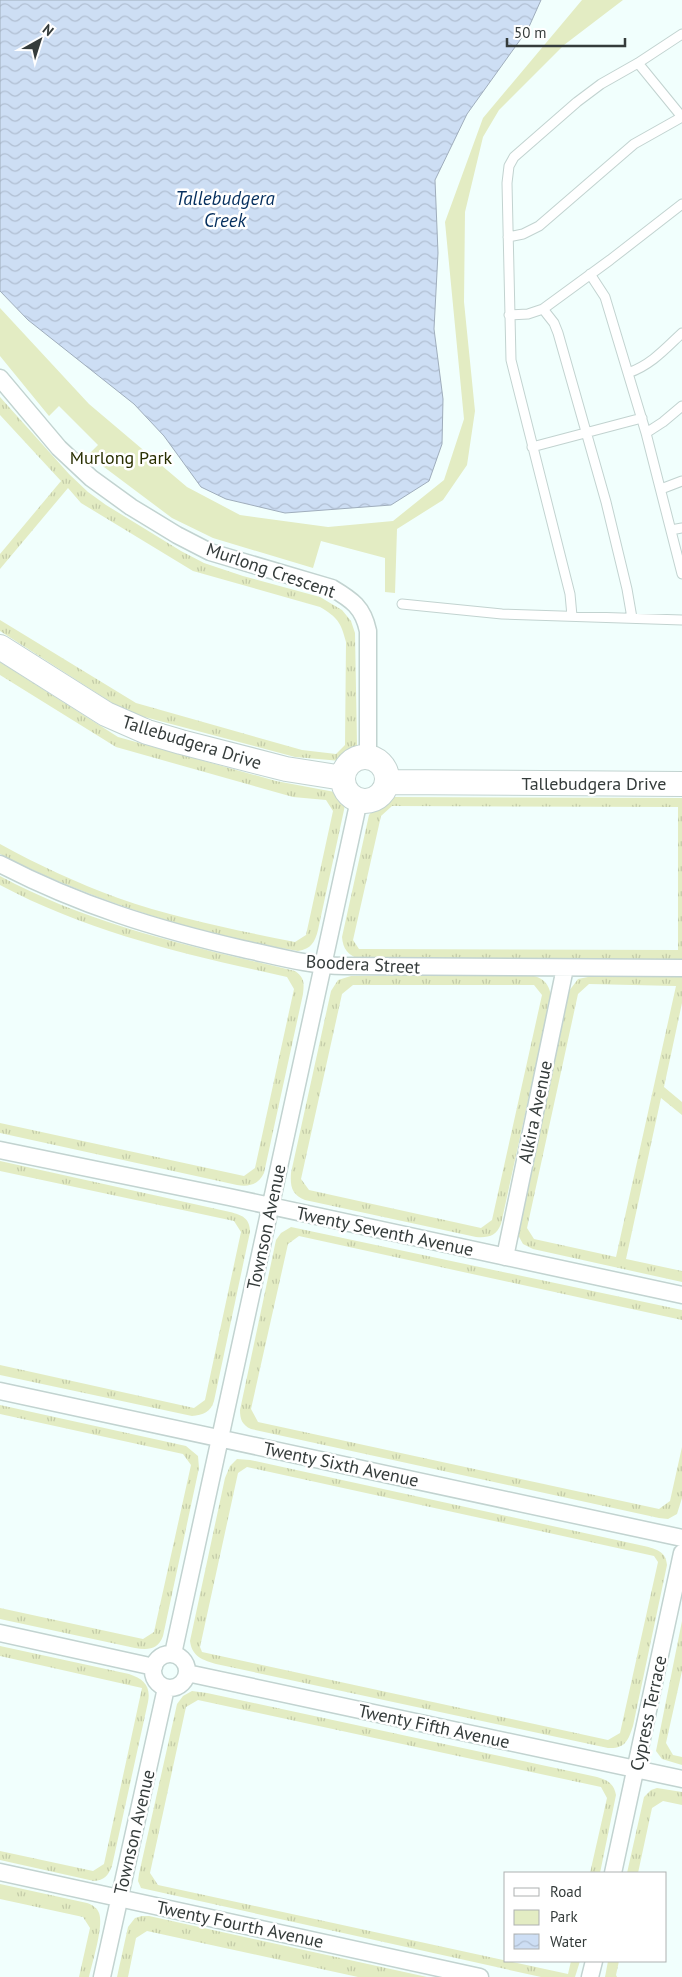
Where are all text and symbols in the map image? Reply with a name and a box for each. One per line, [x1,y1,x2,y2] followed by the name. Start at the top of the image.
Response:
[15,15,65,65] north arrow
[507,15,624,47] scale bar
[39,20,57,40] text: N
[514,23,547,42] text: 50 m
[175,186,275,232] water label: Tallebudgera Creek
[70,446,173,469] park label: Murlong Park
[203,537,339,603] street label: Murlong Crescent
[119,710,265,774] street label: Tallebudgera Drive
[522,772,666,795] street label: Tallebudgera Drive
[305,950,421,978] street label: Boodera Street
[513,1058,557,1166] street label: Alkira Avenue
[241,1162,291,1292] street label: Townson Avenue
[294,1201,476,1261] street label: Twenty Seventh Avenue
[261,1436,421,1492] street label: Twenty Sixth Avenue
[625,1653,671,1773] street label: Cypress Terrace
[356,1699,512,1753] street label: Twenty Fifth Avenue
[108,1767,160,1897] street label: Townson Avenue
[504,1872,667,1962] legend
[550,1882,582,1901] text: Road
[154,1895,326,1953] street label: Twenty Fourth Avenue
[550,1907,578,1926] text: Park
[550,1932,587,1951] text: Water

